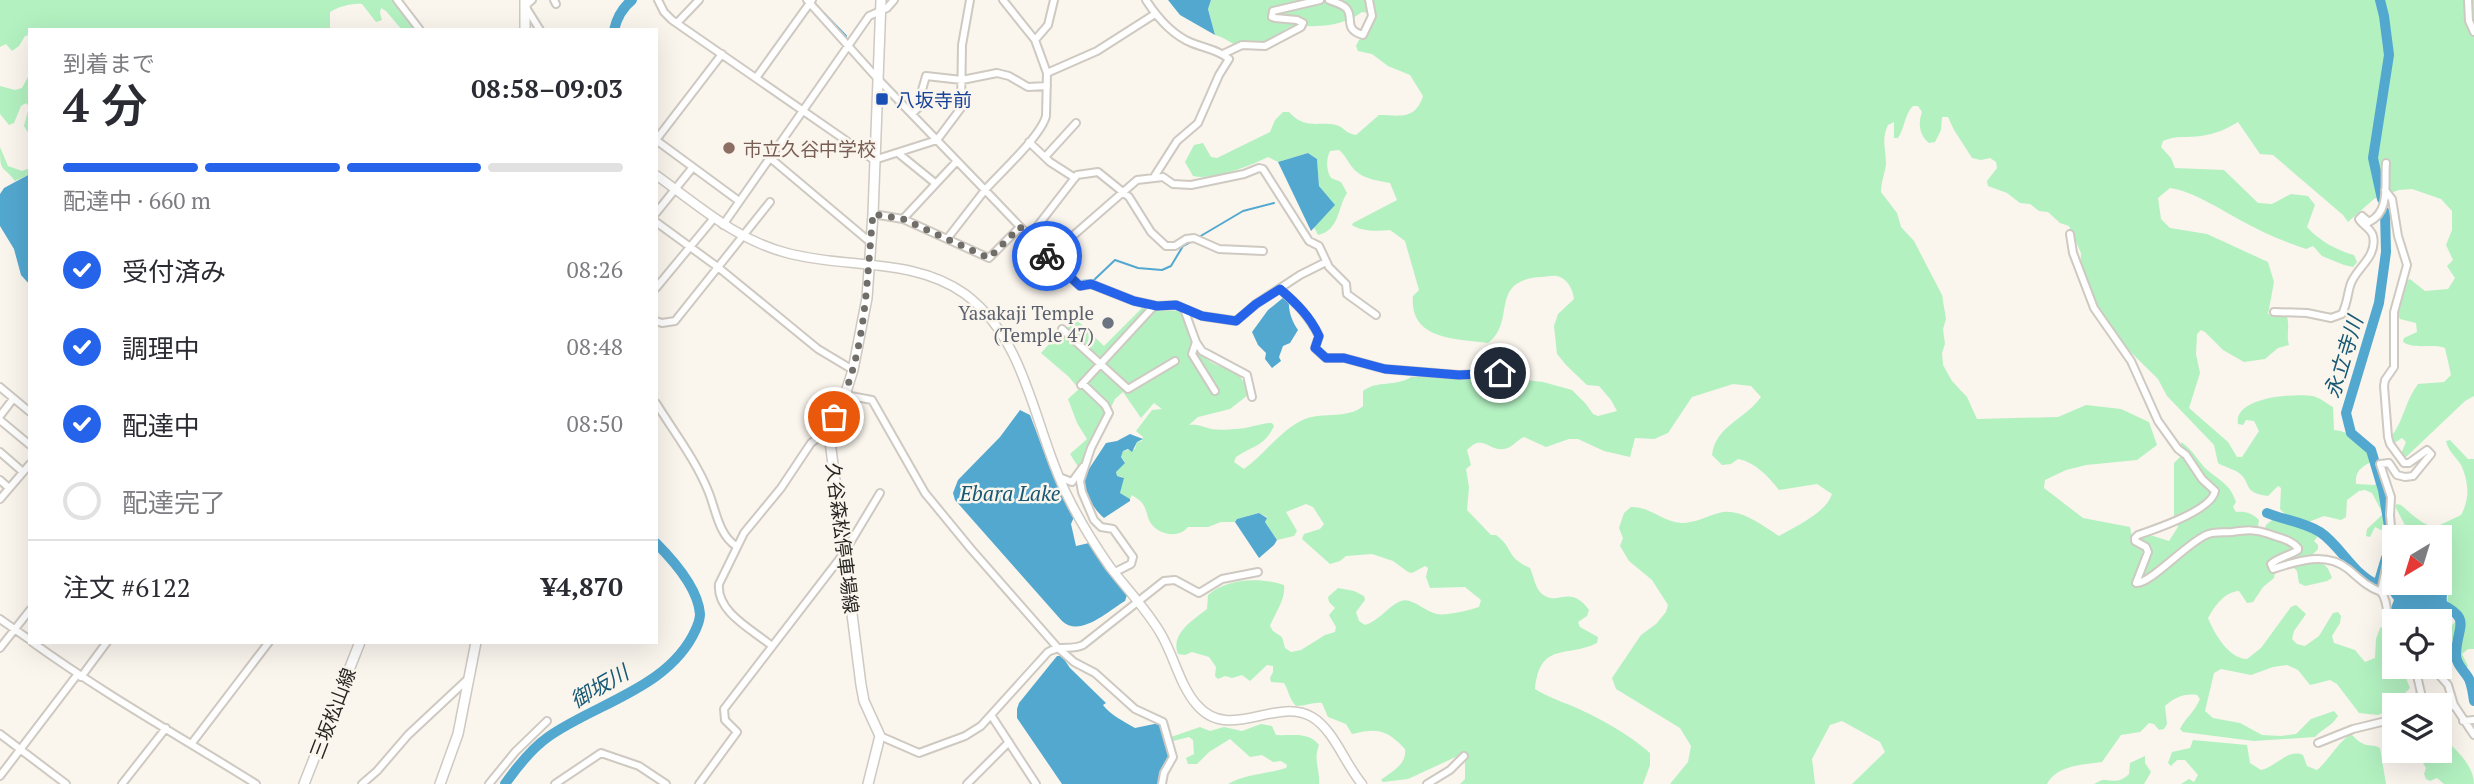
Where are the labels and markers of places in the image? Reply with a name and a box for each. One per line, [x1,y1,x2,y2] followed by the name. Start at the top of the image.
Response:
[896,87,972,112] place label: 八坂寺前
[874,91,890,107] marker: 八坂寺前
[743,136,876,161] place label: 市立久谷中学校
[721,140,737,156] marker: 市立久谷中学校
[958,300,1094,347] place label: Yasakaji Temple (Temple 47)
[1100,315,1116,331] marker: Yasakaji Temple (Temple 47)
[1470,343,1530,403] pin
[804,387,864,447] pin

